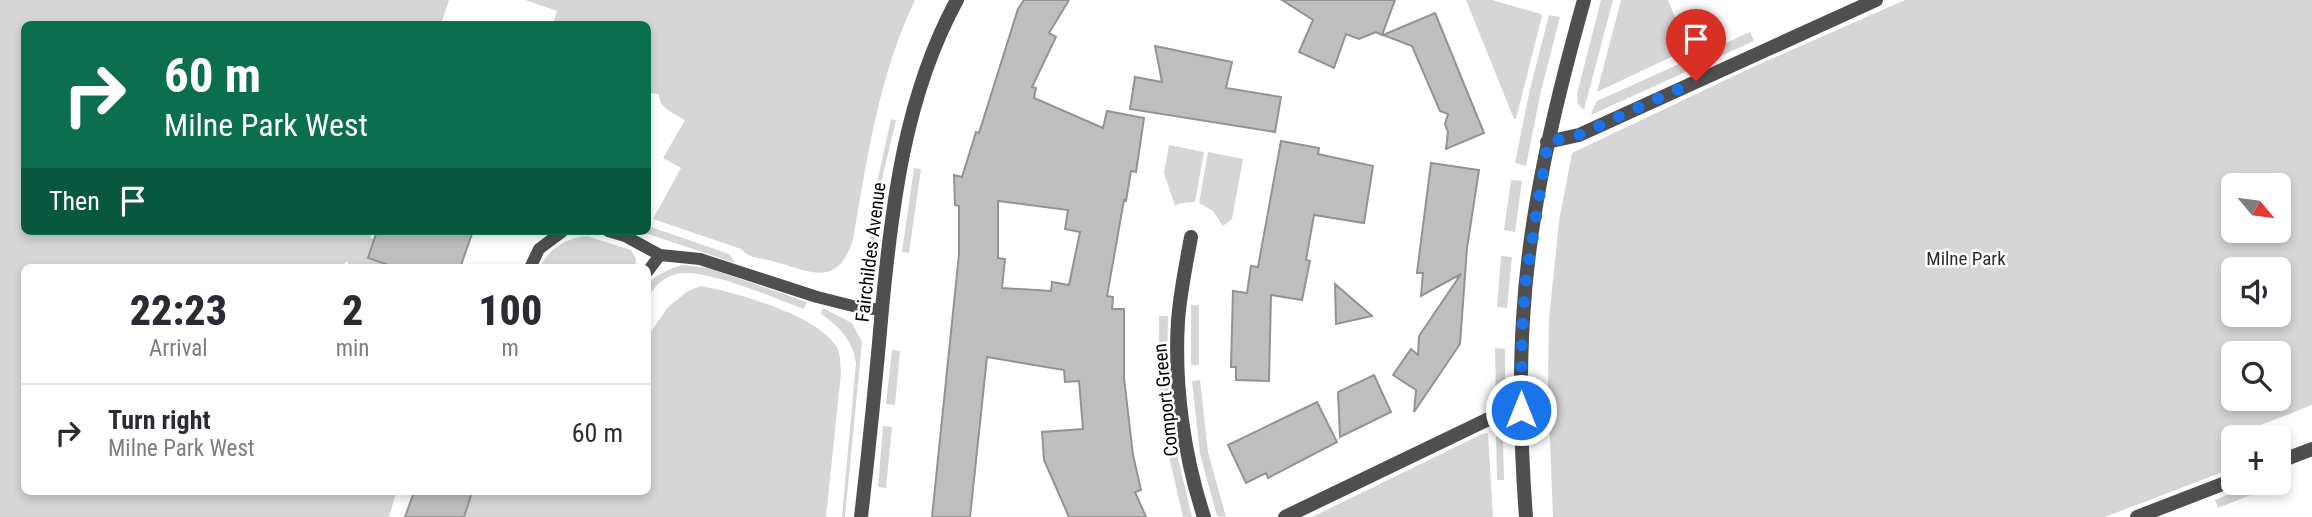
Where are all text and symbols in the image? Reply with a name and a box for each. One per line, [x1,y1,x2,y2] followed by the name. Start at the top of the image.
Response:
[1666,9,1726,81] pin
[1677,20,1715,58] icon: arrive
[164,47,261,104] text: 60 m
[49,49,140,140] icon: right
[164,106,368,144] text: Milne Park West
[2221,173,2291,243] north arrow
[2221,173,2291,495] map controls
[851,181,890,323] street label: Fairchildes Avenue
[114,182,152,220] icon: arrive
[49,186,100,216] text: Then
[1926,247,2006,270] park label: Milne Park
[2221,257,2291,327] button: sound
[130,286,227,335] text: 22:23
[342,286,363,335] text: 2
[478,286,542,335] text: 100
[149,335,208,362] text: Arrival
[336,335,369,362] text: min
[502,335,519,362] text: m
[2221,341,2291,411] button: search
[1148,342,1183,458] street label: Comport Green
[1484,373,1558,447] position arrow
[108,405,210,435] text: Turn right
[49,414,87,452] icon: right
[572,418,623,448] text: 60 m
[2221,425,2291,495] button: +
[108,435,255,462] text: Milne Park West

